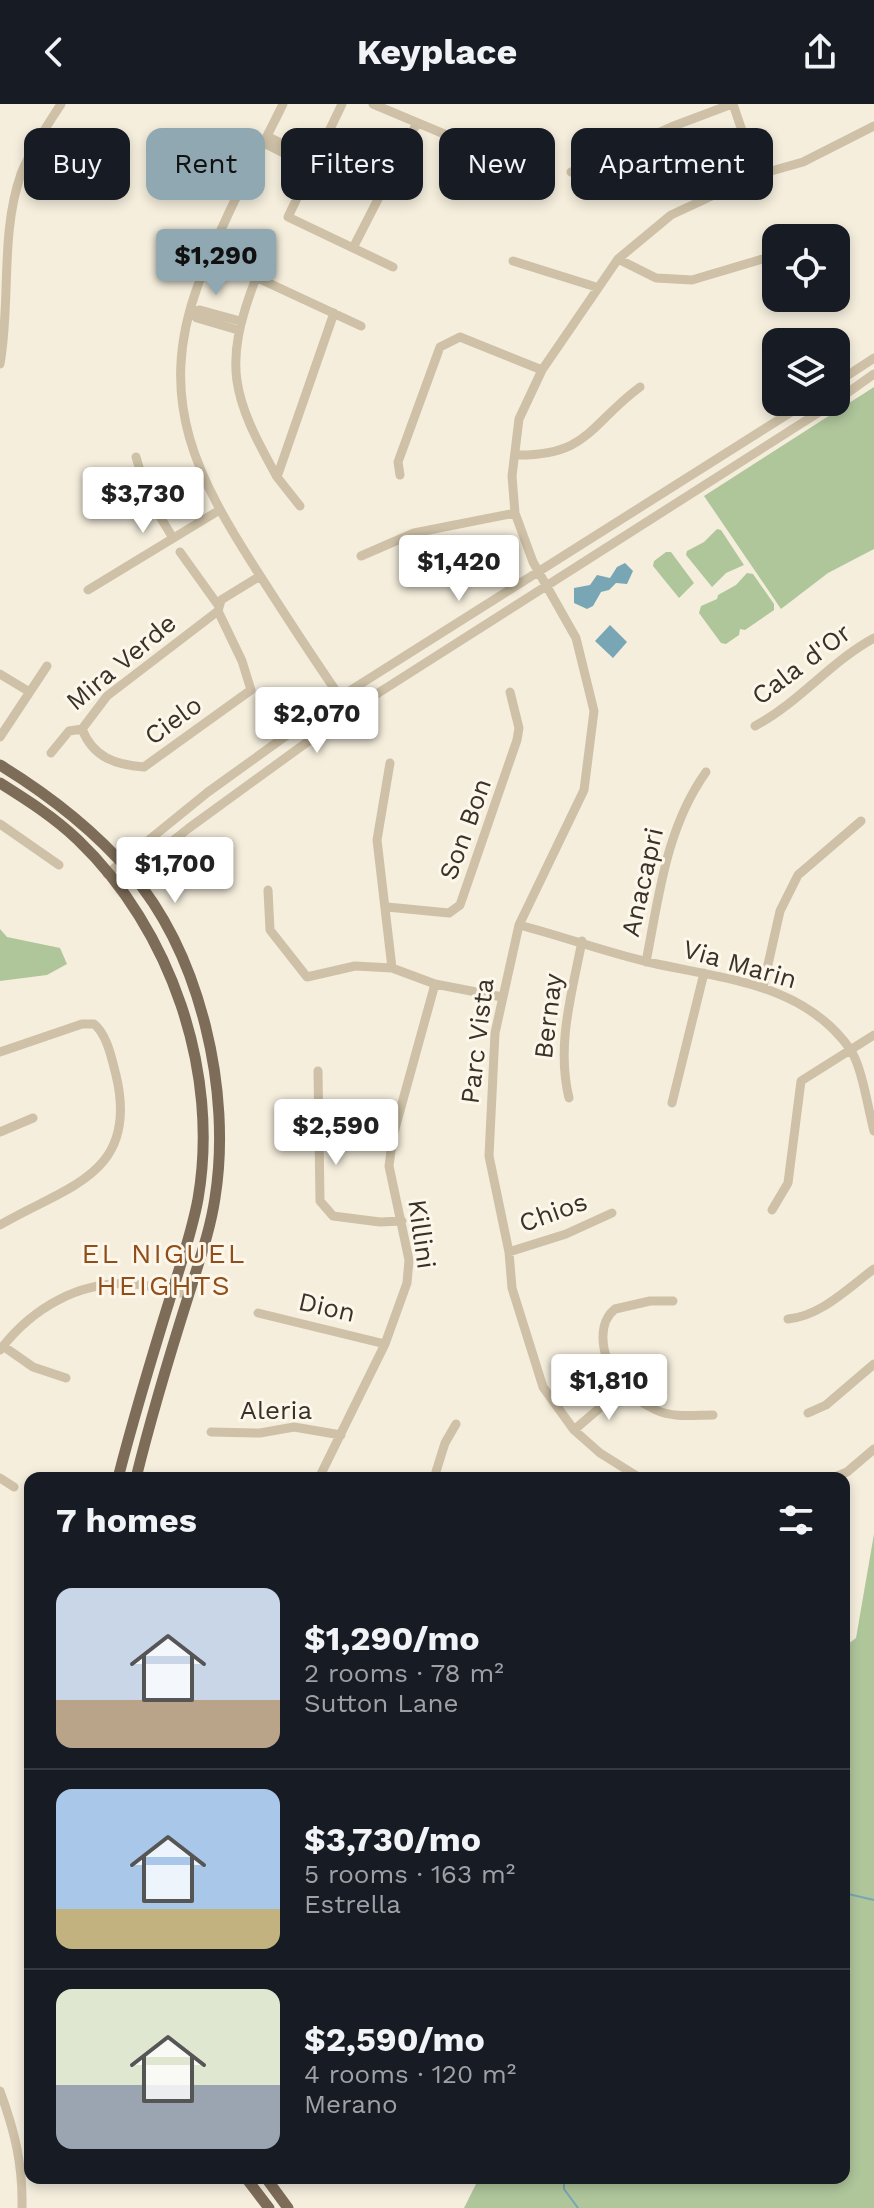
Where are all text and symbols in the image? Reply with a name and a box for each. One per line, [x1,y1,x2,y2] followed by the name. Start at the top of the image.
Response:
[32,30,76,74] icon: back
[798,30,842,74] icon: share
[357,31,517,73] text: Keyplace
[24,128,130,200] chip: Buy
[146,128,265,200] chip: Rent
[281,128,423,200] chip: Filters
[439,128,555,200] chip: New
[571,128,773,200] chip: Apartment
[762,224,850,416] map controls
[762,224,850,312] button: locate
[151,229,281,297] pin: $1,290
[174,240,258,270] text: $1,290
[762,328,850,416] button: layers
[78,467,208,535] pin: $3,730
[101,478,185,508] text: $3,730
[394,535,524,603] pin: $1,420
[417,546,501,576] text: $1,420
[60,608,182,716] street label: Mira Verde
[746,617,856,711] street label: Cala d'Or
[252,687,382,755] pin: $2,070
[139,689,207,751] street label: Cielo
[273,698,361,728] text: $2,070
[433,774,497,884] street label: Son Bon
[615,825,669,939] street label: Anacapri
[110,837,240,905] pin: $1,700
[134,848,216,878] text: $1,700
[680,933,800,995] street label: Via Marin
[528,971,568,1061] street label: Bernay
[454,976,500,1106] street label: Parc Vista
[271,1099,401,1167] pin: $2,590
[292,1110,380,1140] text: $2,590
[515,1186,591,1238] street label: Chios
[402,1197,442,1271] street label: Killini
[82,1237,246,1302] district label: EL NIGUEL HEIGHTS
[296,1286,358,1328] street label: Dion
[544,1354,674,1422] pin: $1,810
[569,1365,649,1395] text: $1,810
[240,1395,312,1425] street label: Aleria
[774,1498,818,1542] icon: filters
[56,1500,197,1540] text: 7 homes
[304,1618,480,1658] text: $1,290/mo
[120,1620,216,1716] icon: home
[304,1658,504,1688] text: 2 rooms · 78 m²
[304,1688,459,1718] text: Sutton Lane
[304,1819,481,1859] text: $3,730/mo
[120,1821,216,1917] icon: home
[304,1859,515,1889] text: 5 rooms · 163 m²
[304,1889,401,1919] text: Estrella
[304,2019,485,2059] text: $2,590/mo
[120,2021,216,2117] icon: home
[304,2059,516,2089] text: 4 rooms · 120 m²
[304,2089,398,2119] text: Merano

